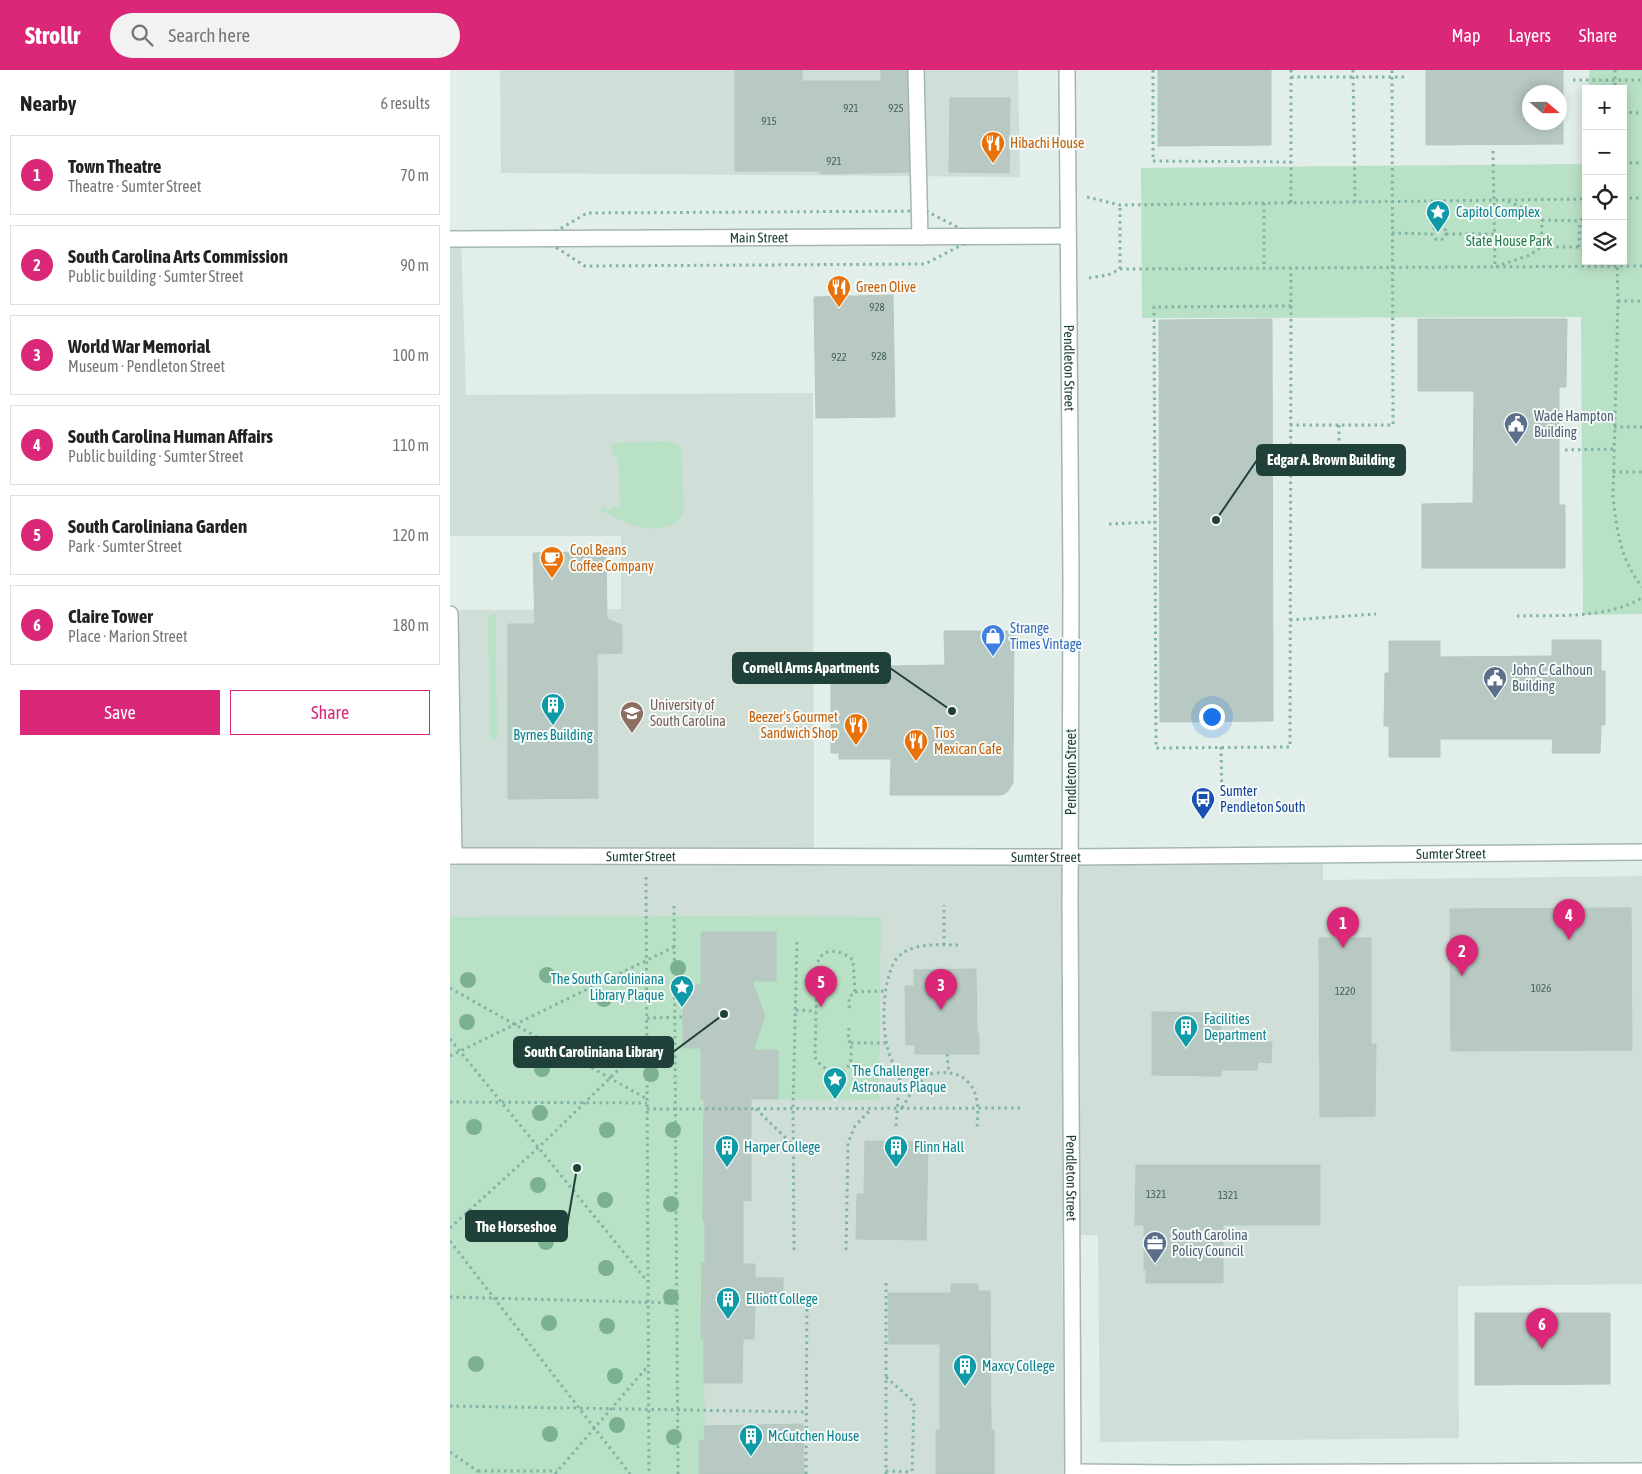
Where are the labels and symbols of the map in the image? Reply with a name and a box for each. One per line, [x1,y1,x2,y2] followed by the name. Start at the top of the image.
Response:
[1522,85,1567,130] north arrow
[843,102,859,114] house number: 921
[888,102,904,114] house number: 925
[761,115,777,127] house number: 915
[980,130,1006,164] restaurant icon: Hibachi House
[1010,135,1084,151] place label: Hibachi House
[826,155,842,167] house number: 921
[1425,199,1451,233] place icon: Capitol Complex
[1456,204,1540,220] place label: Capitol Complex
[730,229,788,246] street label: Main Street
[1466,233,1552,249] park label: State House Park
[826,274,852,308] restaurant icon: Green Olive
[856,279,916,295] place label: Green Olive
[869,301,885,313] house number: 928
[1061,325,1078,411] street label: Pendleton Street
[871,350,887,362] house number: 928
[831,351,847,363] house number: 922
[1534,408,1614,440] place label: Wade Hampton Building
[1503,411,1529,445] public building icon: Wade Hampton Building
[1257,445,1405,475] callout: Edgar A. Brown Building
[1267,451,1395,468] text: Edgar A. Brown Building
[570,542,654,574] place label: Cool Beans Coffee Company
[539,545,565,579] cafe icon: Cool Beans Coffee Company
[1010,620,1082,652] place label: Strange Times Vintage
[980,623,1006,657] shop icon: Strange Times Vintage
[733,653,890,683] callout: Cornell Arms Apartments
[743,659,880,676] text: Cornell Arms Apartments
[1512,662,1593,694] place label: John C. Calhoun Building
[1482,665,1508,699] public building icon: John C. Calhoun Building
[540,692,566,726] building icon: Byrnes Building
[650,697,726,729] place label: University of South Carolina
[619,700,645,734] school or university icon: University of South Carolina
[1199,704,1225,730] your location
[749,709,838,741] place label: Beezer's Gourmet Sandwich Shop
[843,712,869,746] restaurant icon: Beezer's Gourmet Sandwich Shop
[934,725,1002,757] place label: Tios Mexican Cafe
[513,727,593,743] place label: Byrnes Building
[903,728,929,762] restaurant icon: Tios Mexican Cafe
[1063,729,1079,815] street label: Pendleton Street
[1220,783,1306,815] place label: Sumter Pendleton South
[1190,786,1216,820] bus stop icon: Sumter Pendleton South
[1416,845,1486,862] street label: Sumter Street
[606,848,676,864] street label: Sumter Street
[1011,849,1081,865] street label: Sumter Street
[1553,899,1585,940] pin: 4
[1327,907,1359,948] pin: 1
[1446,935,1478,976] pin: 2
[805,966,837,1007] pin: 5
[925,969,957,1010] pin: 3
[551,971,664,1003] place label: The South Caroliniana Library Plaque
[669,974,695,1008] place icon: The South Caroliniana Library Plaque
[1531,982,1551,994] house number: 1026
[1335,985,1355,997] house number: 1220
[1204,1011,1267,1043] place label: Facilities Department
[1173,1014,1199,1048] building icon: Facilities Department
[514,1037,673,1067] callout: South Caroliniana Library
[525,1043,664,1060] text: South Caroliniana Library
[852,1063,946,1095] place label: The Challenger Astronauts Plaque
[822,1066,848,1100] place icon: The Challenger Astronauts Plaque
[714,1134,740,1168] building icon: Harper College
[883,1134,909,1168] building icon: Flinn Hall
[1063,1135,1080,1221] street label: Pendleton Street
[744,1139,820,1155] place label: Harper College
[914,1139,964,1155] place label: Flinn Hall
[1146,1188,1166,1200] house number: 1321
[1218,1189,1238,1201] house number: 1321
[466,1211,567,1241] callout: The Horseshoe
[475,1218,557,1235] text: The Horseshoe
[1172,1227,1248,1259] place label: South Carolina Policy Council
[1142,1230,1168,1264] office icon: South Carolina Policy Council
[715,1286,741,1320] building icon: Elliott College
[746,1291,818,1307] place label: Elliott College
[1526,1308,1558,1349] pin: 6
[952,1353,978,1387] building icon: Maxcy College
[982,1358,1055,1374] place label: Maxcy College
[738,1423,764,1457] building icon: McCutchen House
[768,1428,859,1444] place label: McCutchen House

